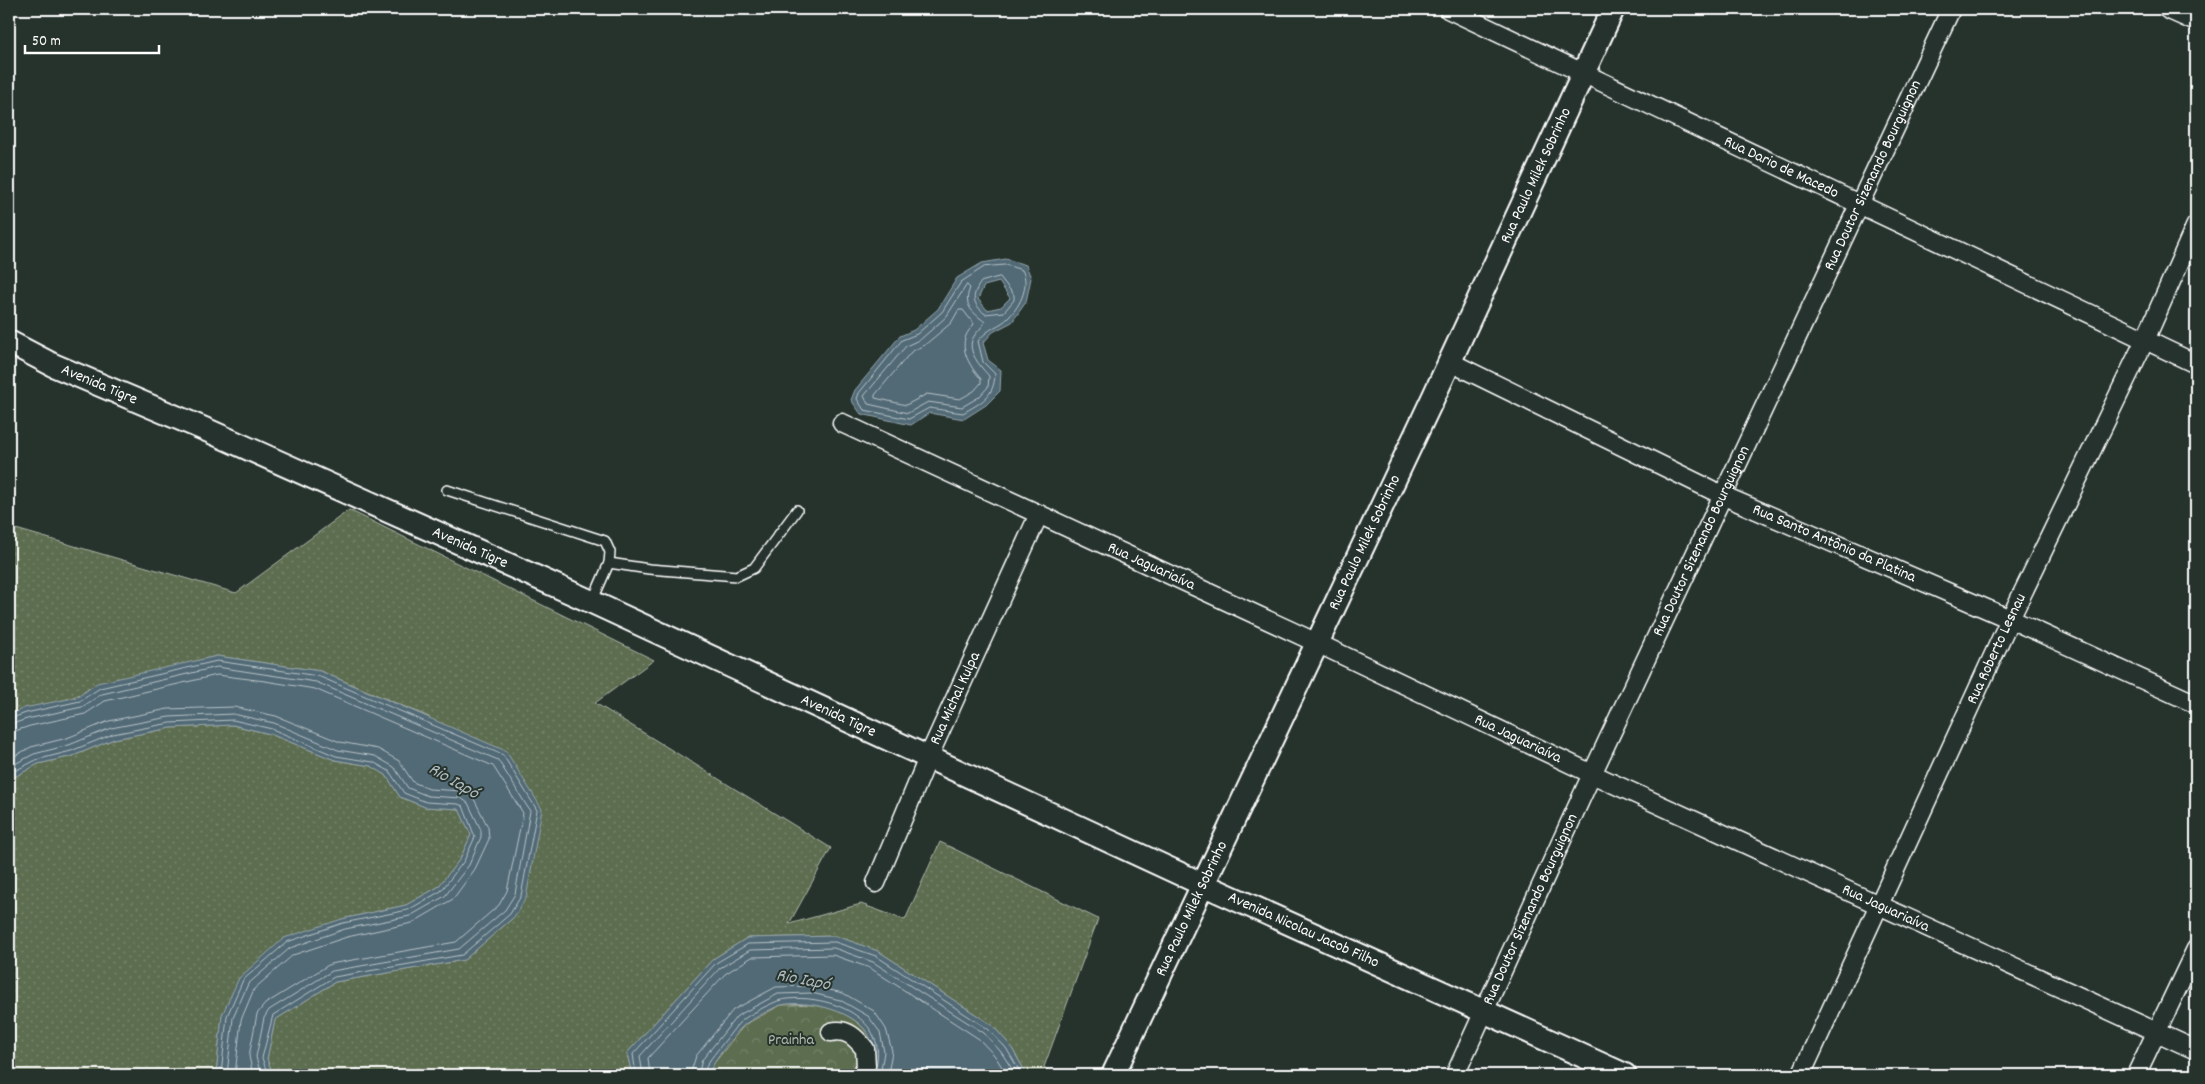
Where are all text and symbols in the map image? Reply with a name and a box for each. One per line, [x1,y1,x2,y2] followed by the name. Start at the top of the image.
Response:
[25,22,159,54] scale bar
[32,31,61,53] text: 50 m
[1818,76,1928,274] street label: Rua Doutor Sizenando Bourguignon
[1495,104,1577,247] street label: Rua Paulo Milek Sobrinho
[1720,130,1843,204] street label: Rua Dario de Macedo
[58,358,141,411] street label: Avenida Tigre
[1647,442,1756,640] street label: Rua Doutor Sizenando Bourguignon
[1323,471,1407,614] street label: Rua Paulo Milek Sobrinho
[1749,498,1920,589] street label: Rua Santo Antônio da Platina
[429,521,512,575] street label: Avenida Tigre
[1104,536,1199,597] street label: Rua Jaguariaíva
[1961,589,2032,708] street label: Rua Roberto Lesnau
[924,648,987,749] street label: Rua Michal Kulpa
[797,689,880,743] street label: Avenida Tigre
[1470,708,1566,770] street label: Rua Jaguariaíva
[423,758,485,807] water label: Rio Iapó
[1477,810,1584,1009] street label: Rua Doutor Sizenando Bourguignon
[1150,837,1234,980] street label: Rua Paulo Milek Sobrinho
[1838,878,1934,938] street label: Rua Jaguariaíva
[1224,886,1383,974] street label: Avenida Nicolau Jacob Filho
[774,964,834,999] water label: Rio Iapó
[768,1029,814,1052] park label: Prainha

